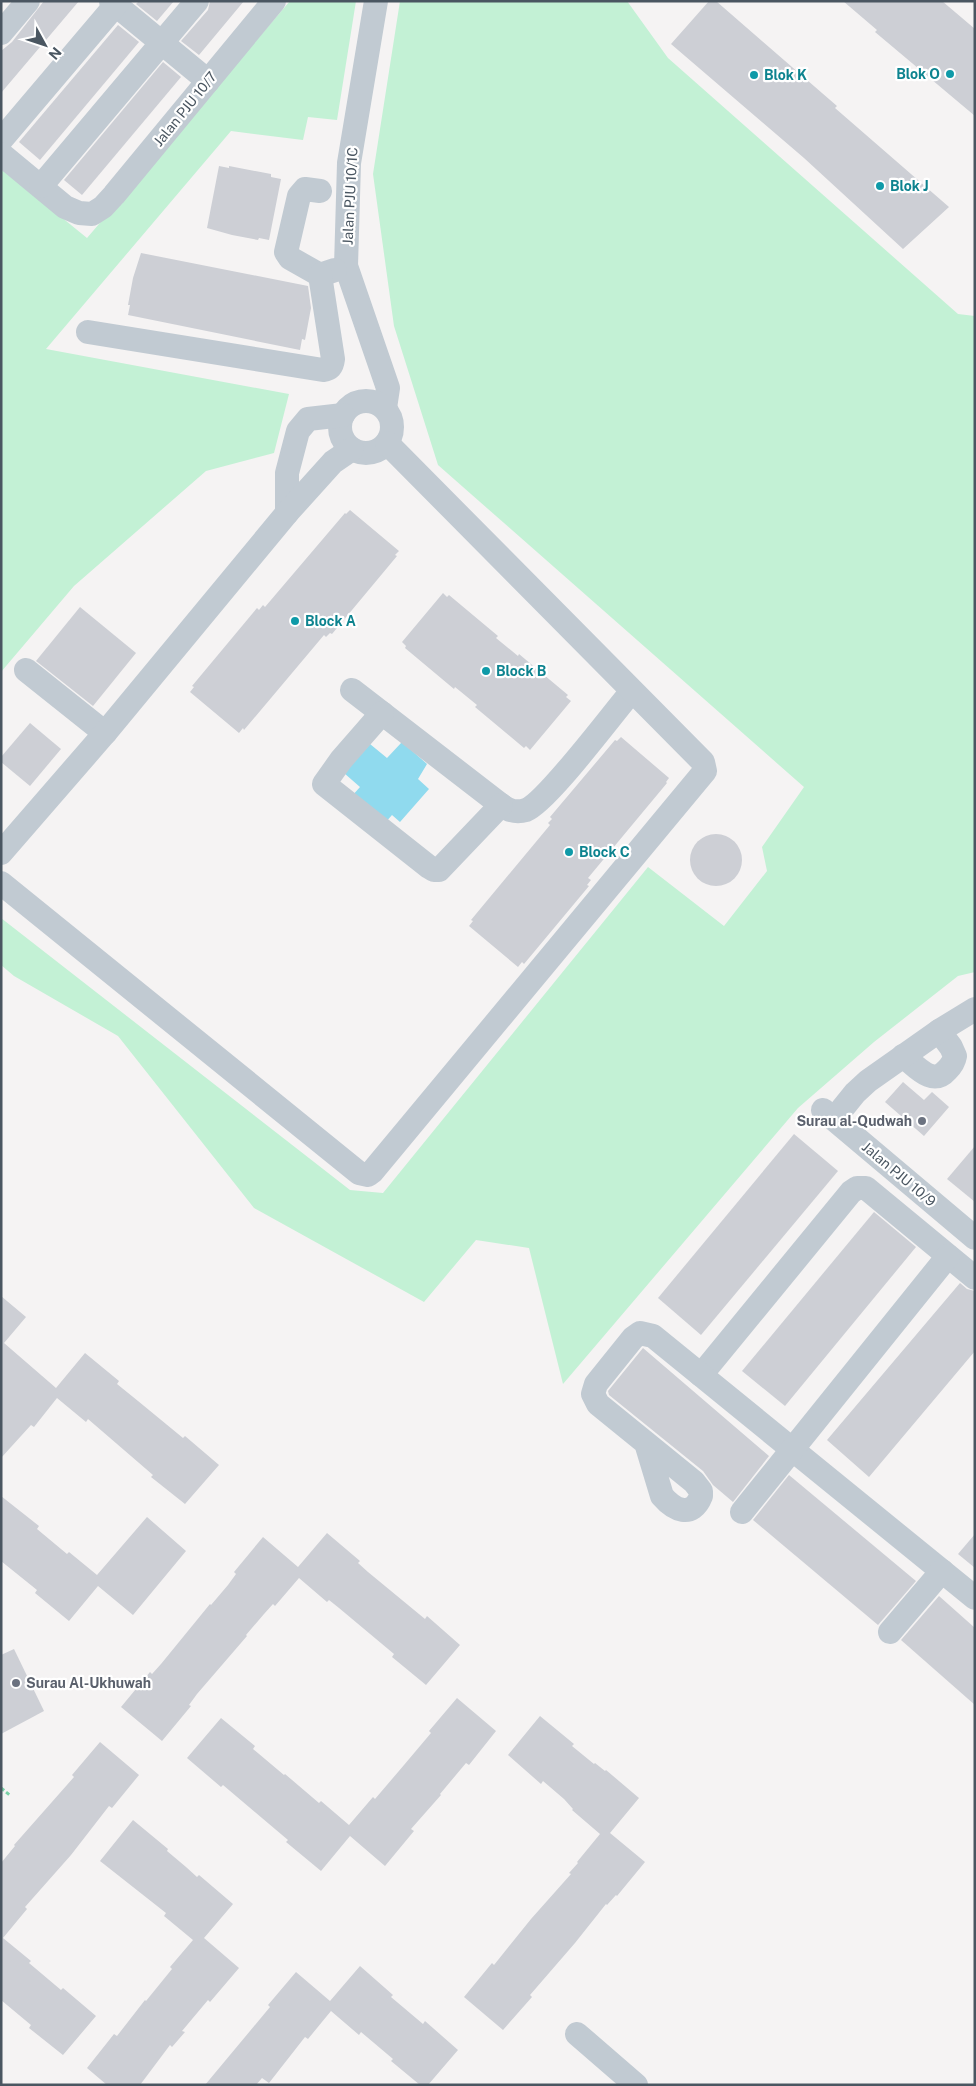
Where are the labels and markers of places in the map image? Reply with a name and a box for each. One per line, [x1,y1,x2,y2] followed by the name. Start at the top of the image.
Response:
[896,66,940,82] place label: Blok O
[764,67,807,83] place label: Blok K
[944,68,956,80] marker: Blok O
[748,69,760,81] marker: Blok K
[890,178,929,194] place label: Blok J
[874,180,886,192] marker: Blok J
[305,613,356,629] place label: Block A
[289,615,301,627] marker: Block A
[496,663,546,679] place label: Block B
[480,665,492,677] marker: Block B
[579,844,630,860] place label: Block C
[563,846,575,858] marker: Block C
[796,1113,912,1129] place label: Surau al-Qudwah
[916,1115,928,1127] marker: Surau al-Qudwah
[26,1675,151,1691] place label: Surau Al-Ukhuwah
[10,1677,22,1689] marker: Surau Al-Ukhuwah

